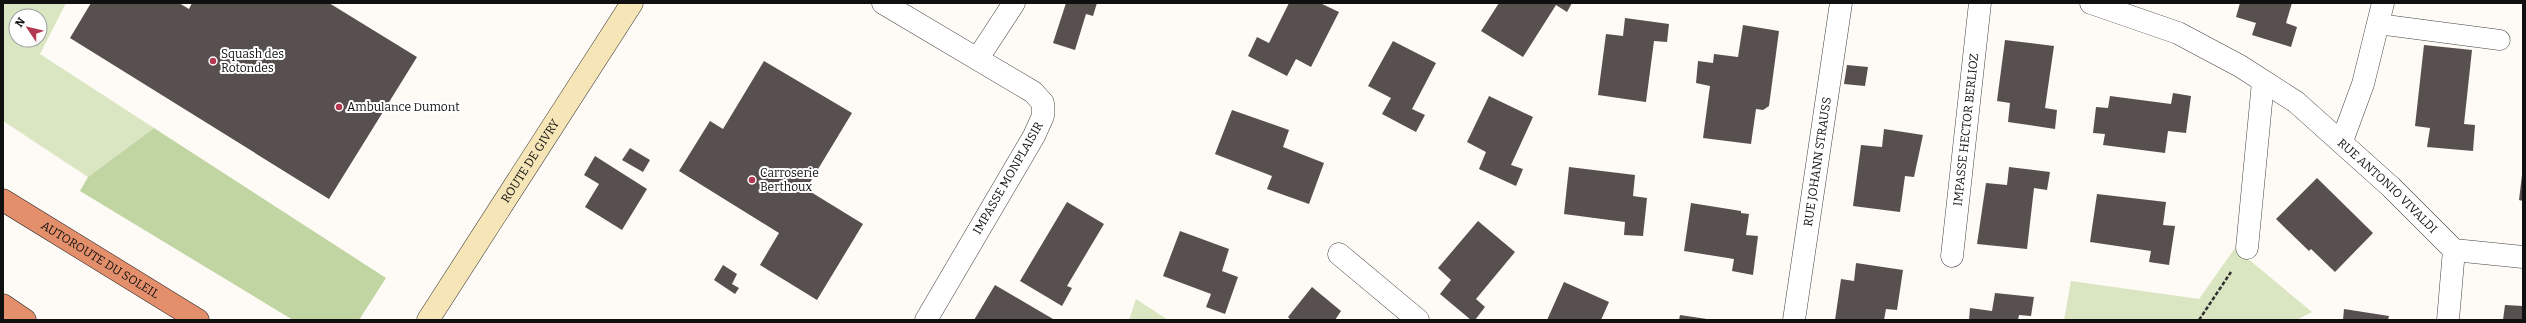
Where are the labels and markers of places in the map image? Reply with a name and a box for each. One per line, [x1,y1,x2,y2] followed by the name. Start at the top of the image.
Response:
[221,47,284,75] place label: Squash des Rotondes
[208,56,218,66] marker: Squash des Rotondes
[347,100,460,114] place label: Ambulance Dumont
[334,102,344,112] marker: Ambulance Dumont
[760,166,819,194] place label: Carroserie Berthoux
[747,175,757,185] marker: Carroserie Berthoux

